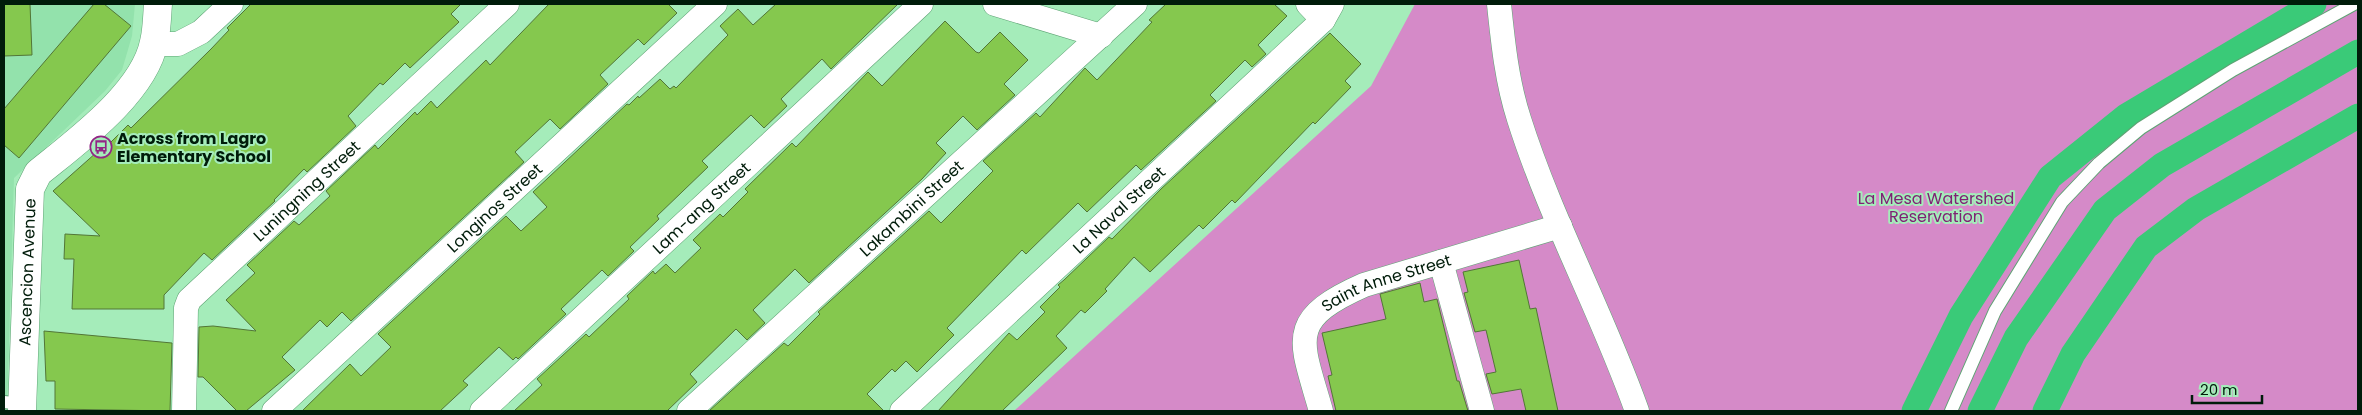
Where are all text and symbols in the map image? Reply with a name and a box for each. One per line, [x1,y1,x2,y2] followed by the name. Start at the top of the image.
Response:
[117,127,271,168] place label: Across from Lagro Elementary School
[89,135,113,159] bus stop icon: Across from Lagro Elementary School
[248,135,365,246] street label: Luningning Street
[854,155,968,262] street label: Lakambini Street
[647,156,755,259] street label: Lam-ang Street
[442,158,547,257] street label: Longinos Street
[1067,161,1170,258] street label: La Naval Street
[1858,187,2014,228] park label: La Mesa Watershed Reservation
[13,198,41,346] street label: Ascencion Avenue
[1316,248,1454,317] street label: Saint Anne Street
[2192,372,2262,404] scale bar
[2200,379,2238,400] text: 20 m

